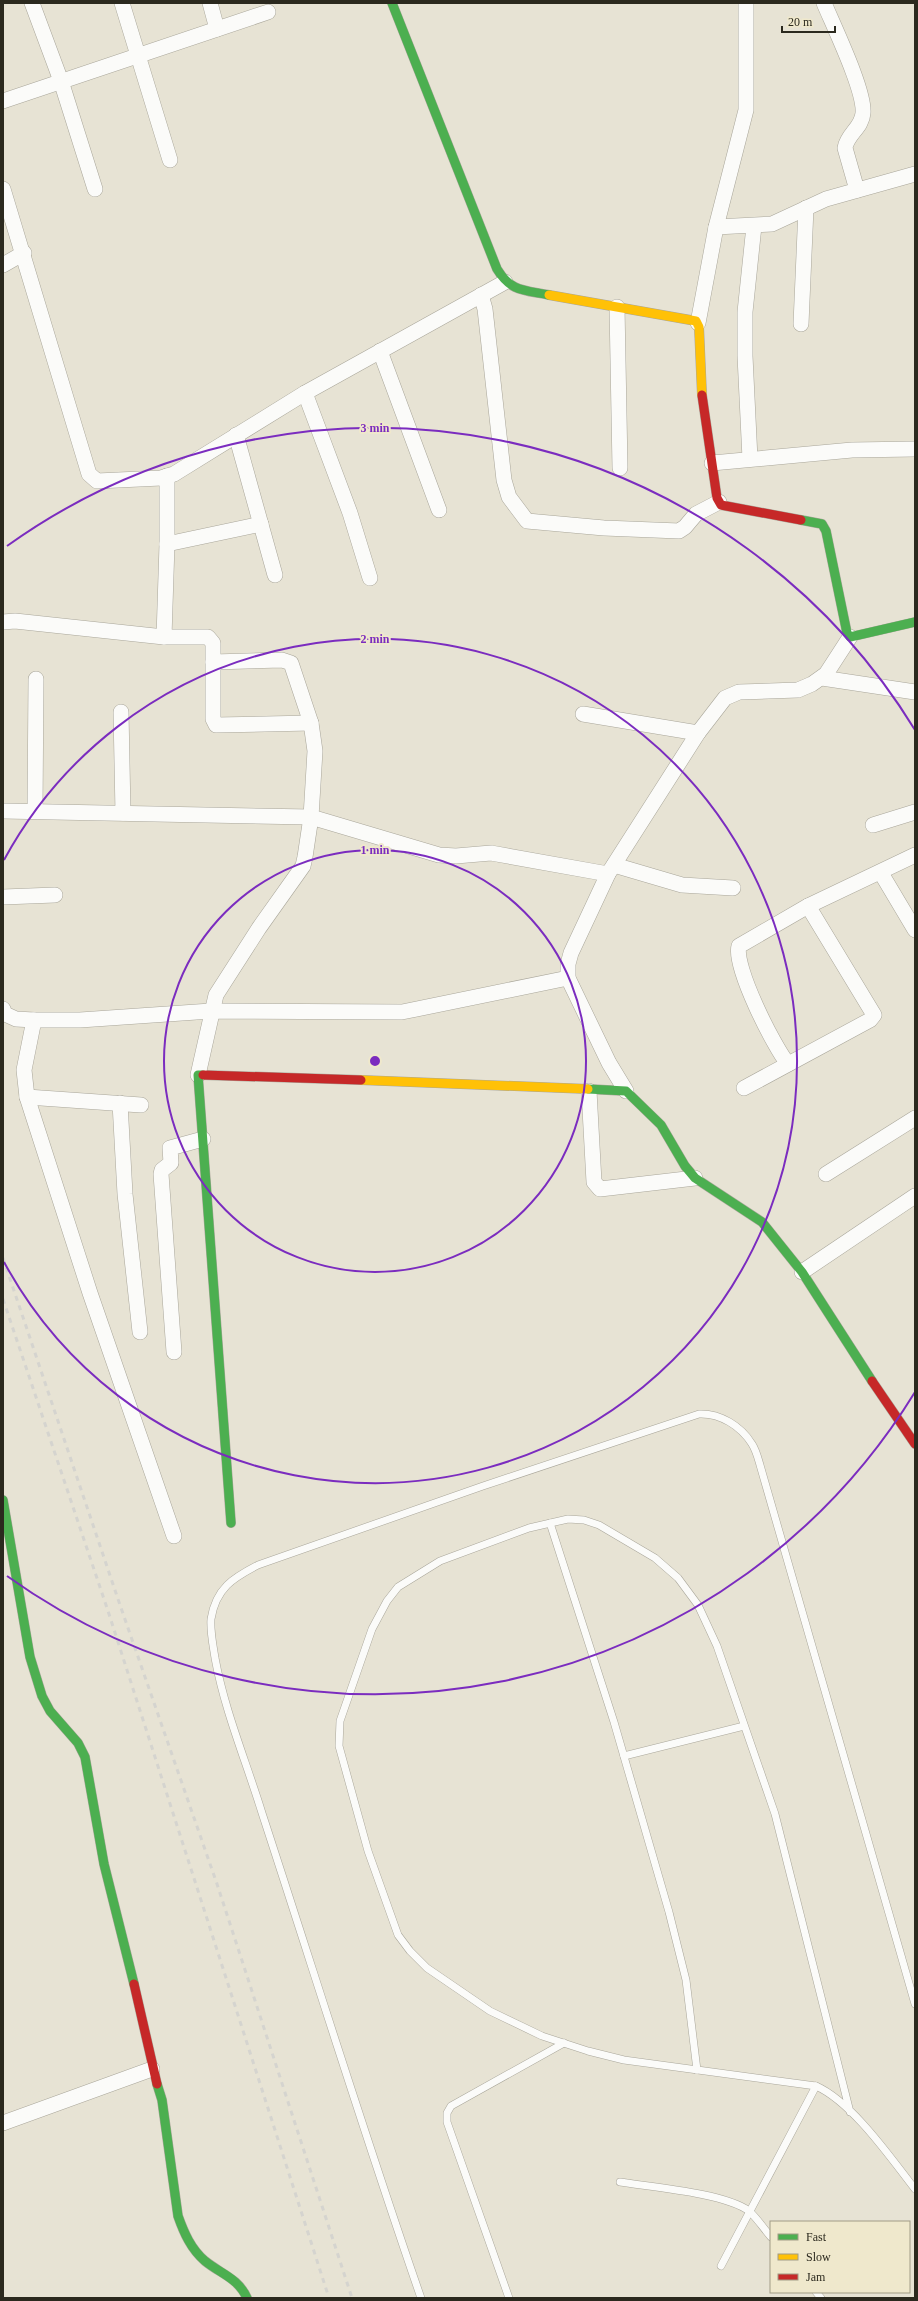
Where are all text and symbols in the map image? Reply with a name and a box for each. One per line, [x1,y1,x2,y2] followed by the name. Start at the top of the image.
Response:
[782,8,835,34] scale bar
[788,15,813,29] text: 20 m
[360,421,390,435] text: 3 min
[360,632,390,646] text: 2 min
[360,843,390,857] text: 1 min
[368,1054,382,1068] centre of rings
[770,2221,910,2293] legend
[806,2230,827,2244] text: Fast
[806,2250,831,2264] text: Slow
[806,2270,826,2284] text: Jam

